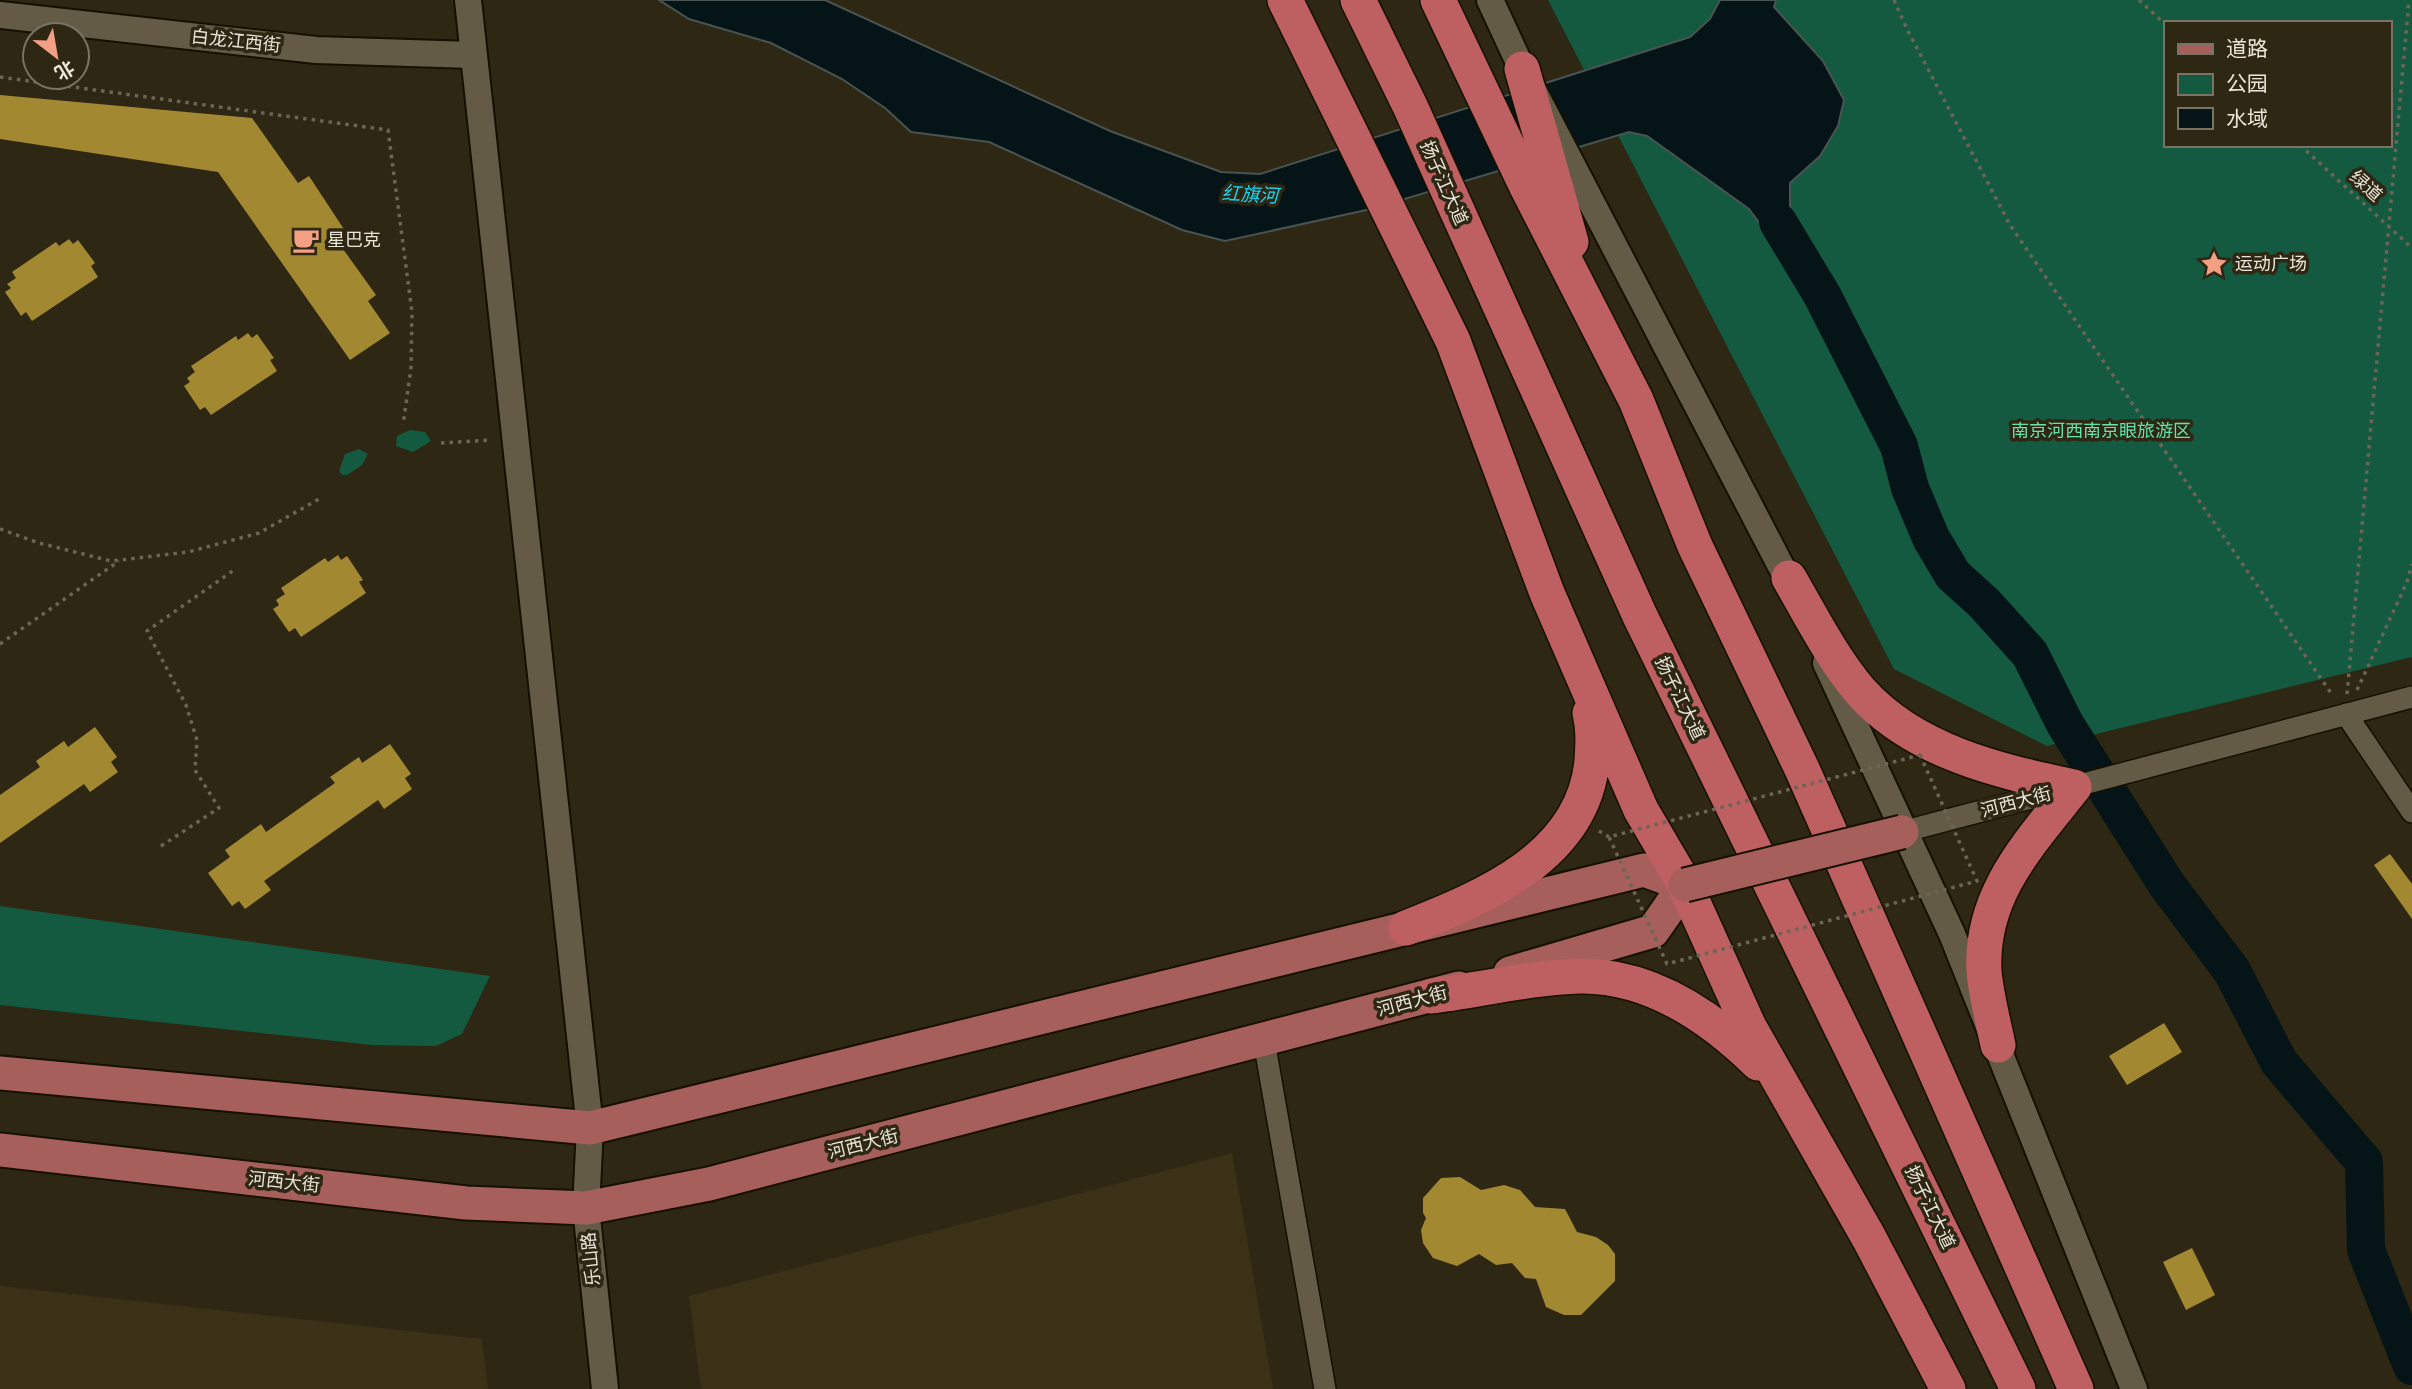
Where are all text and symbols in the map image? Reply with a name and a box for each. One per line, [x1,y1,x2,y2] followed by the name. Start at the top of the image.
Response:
[21,21,91,91] north arrow
[2164,21,2391,147] legend
[190,24,282,57] street label: 白龙江西街
[2226,34,2268,62] text: 道路
[50,55,79,86] text: 北
[2226,69,2268,97] text: 公园
[2226,104,2268,132] text: 水域
[1416,137,1473,229] street label: 扬子江大道
[2345,165,2387,206] street label: 绿道
[1221,181,1283,208] water label: 红旗河
[291,225,321,255] cafe icon: 星巴克
[327,228,381,251] place label: 星巴克
[2199,249,2229,279] place icon: 运动广场
[2235,252,2307,275] place label: 运动广场
[2011,419,2191,442] park label: 南京河西南京眼旅游区
[1650,652,1711,743] street label: 扬子江大道
[1978,781,2054,822] street label: 河西大街
[1374,980,1450,1021] street label: 河西大街
[825,1124,901,1163] street label: 河西大街
[1900,1161,1961,1252] street label: 扬子江大道
[247,1166,321,1197] street label: 河西大街
[576,1231,605,1287] street label: 乐山路

